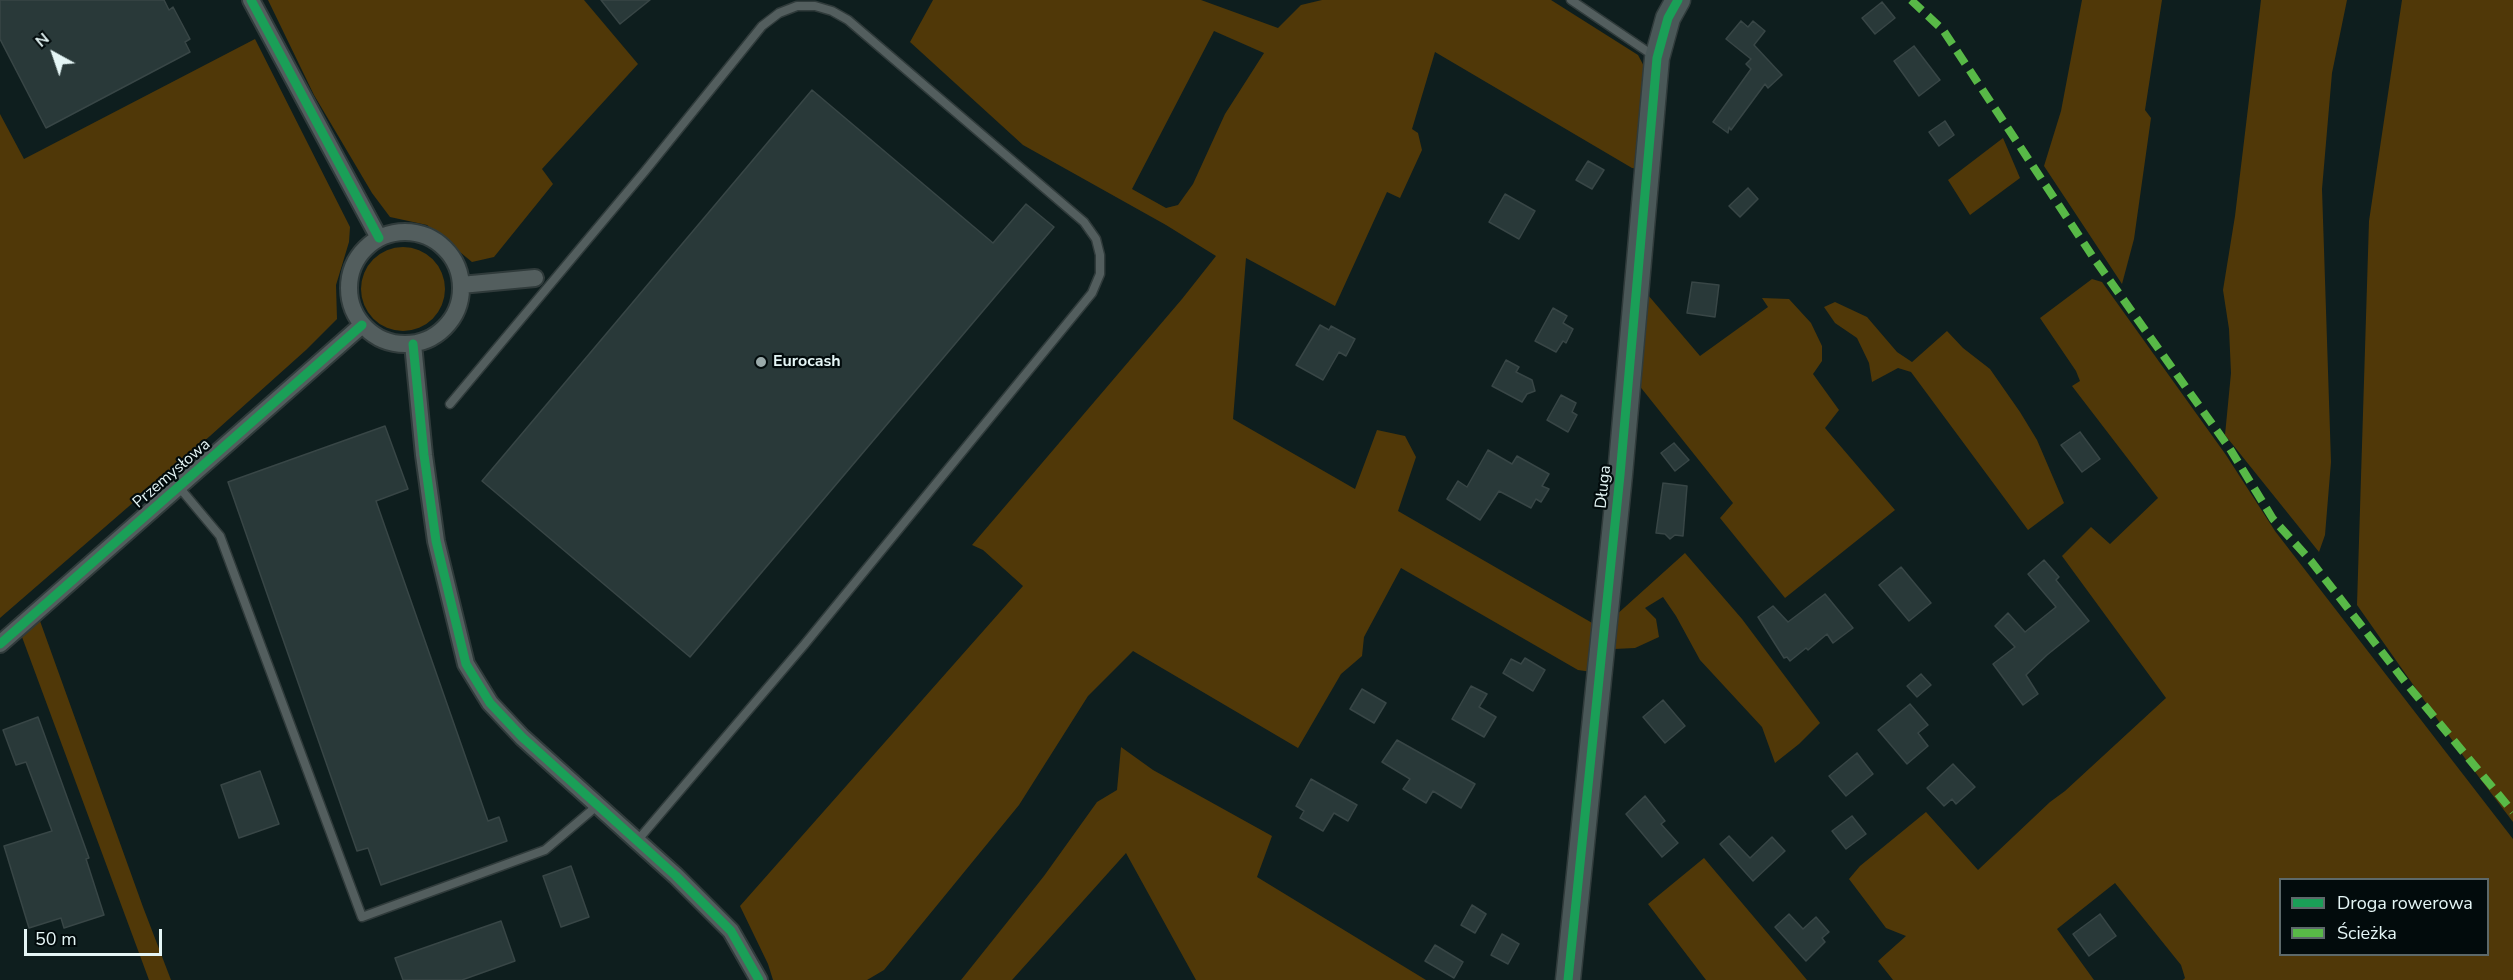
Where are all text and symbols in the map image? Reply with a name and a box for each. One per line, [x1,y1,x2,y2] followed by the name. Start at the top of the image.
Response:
[24,24,84,84] north arrow
[31,28,54,52] text: N
[773,352,841,372] place label: Eurocash
[754,355,768,369] marker: Eurocash
[129,435,215,513] street label: Przemysłowa
[1592,464,1616,510] street label: Długa
[2279,878,2489,956] legend
[2337,891,2473,915] text: Droga rowerowa
[27,917,165,955] scale bar
[2337,921,2397,945] text: Ścieżka
[35,927,77,951] text: 50 m

